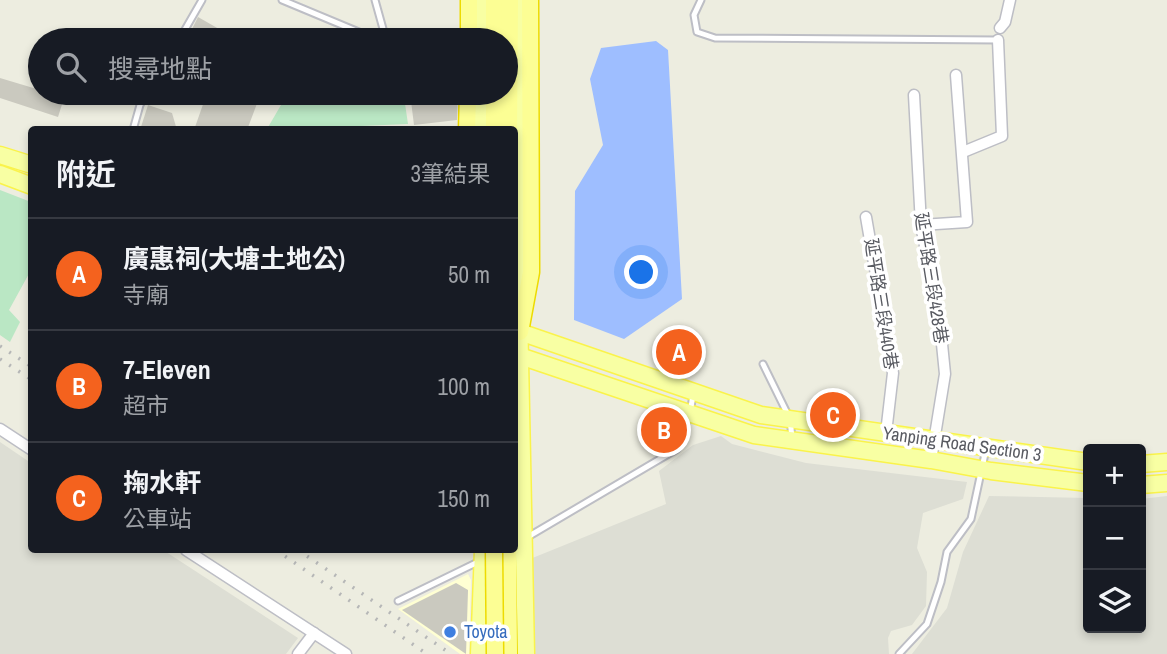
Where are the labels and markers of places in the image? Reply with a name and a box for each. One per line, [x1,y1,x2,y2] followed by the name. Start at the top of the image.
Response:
[656,326,702,378] pin: A
[810,389,856,441] pin: C
[641,404,687,456] pin: B
[464,619,508,644] place label: Toyota
[442,624,458,640] marker: Toyota

